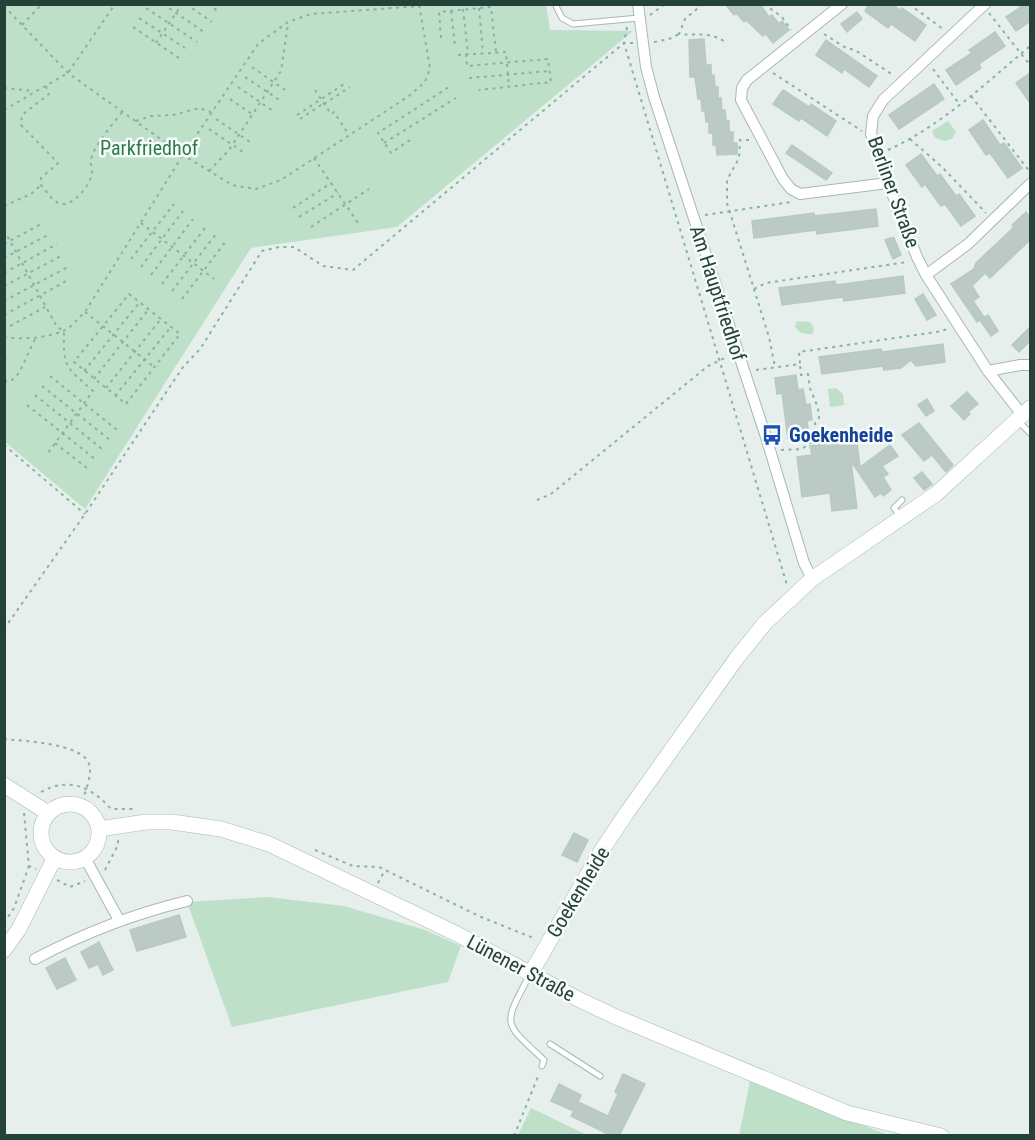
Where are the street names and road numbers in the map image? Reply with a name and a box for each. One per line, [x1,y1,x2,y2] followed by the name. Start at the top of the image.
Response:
[863,133,925,251] street label: Berliner Straße
[685,222,751,364] street label: Am Hauptfriedhof
[541,842,615,942] street label: Goekenheide
[463,929,579,1007] street label: Lünener Straße

